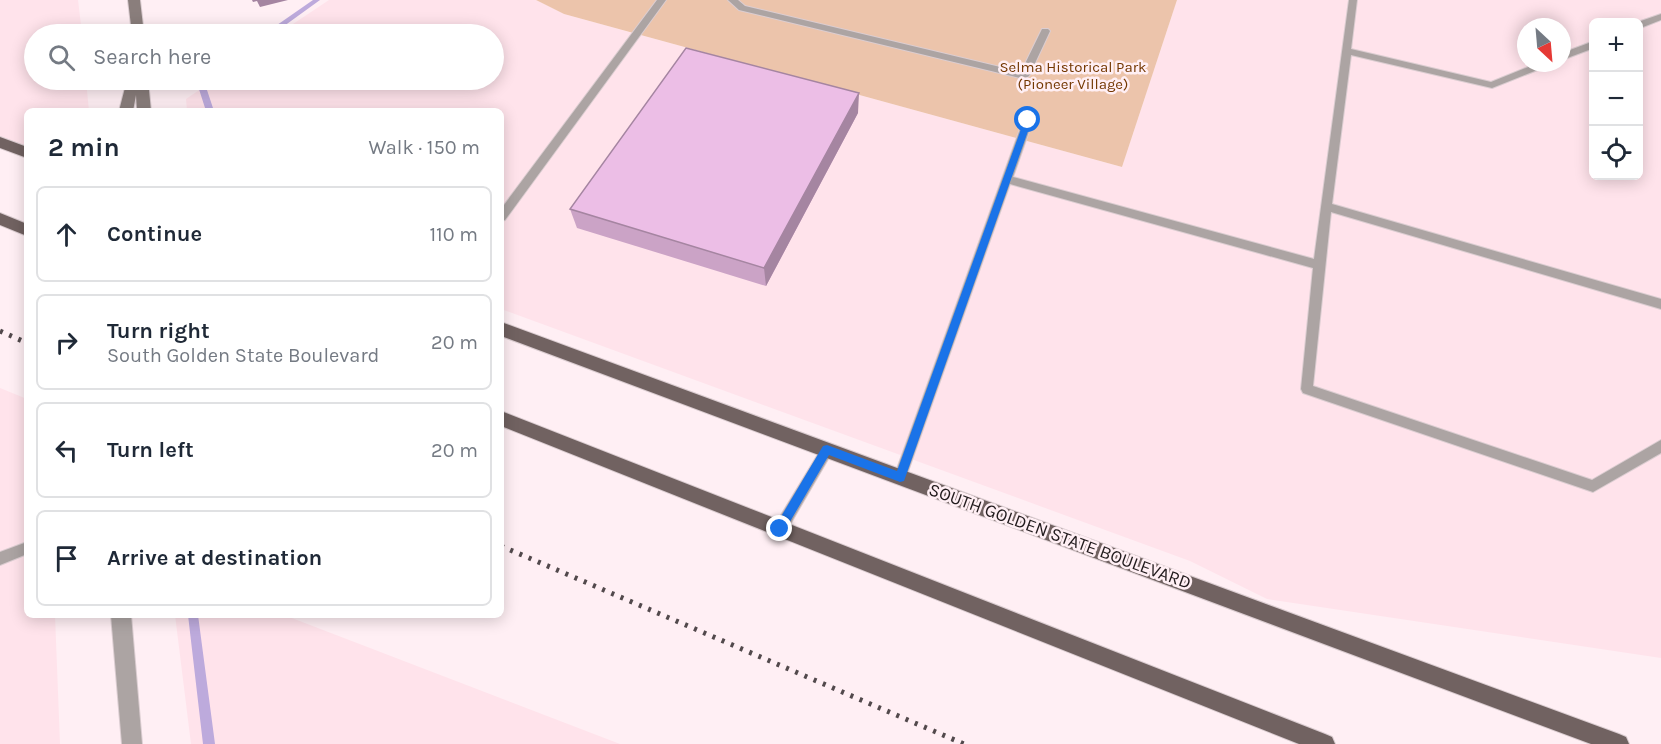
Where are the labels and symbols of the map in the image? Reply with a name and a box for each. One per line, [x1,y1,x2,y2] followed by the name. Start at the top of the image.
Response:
[1517,18,1571,72] north arrow
[999,58,1147,93] park label: Selma Historical Park (Pioneer Village)
[1014,106,1040,132] route start
[926,478,1194,594] street label: SOUTH GOLDEN STATE BOULEVARD
[766,515,792,541] route end

